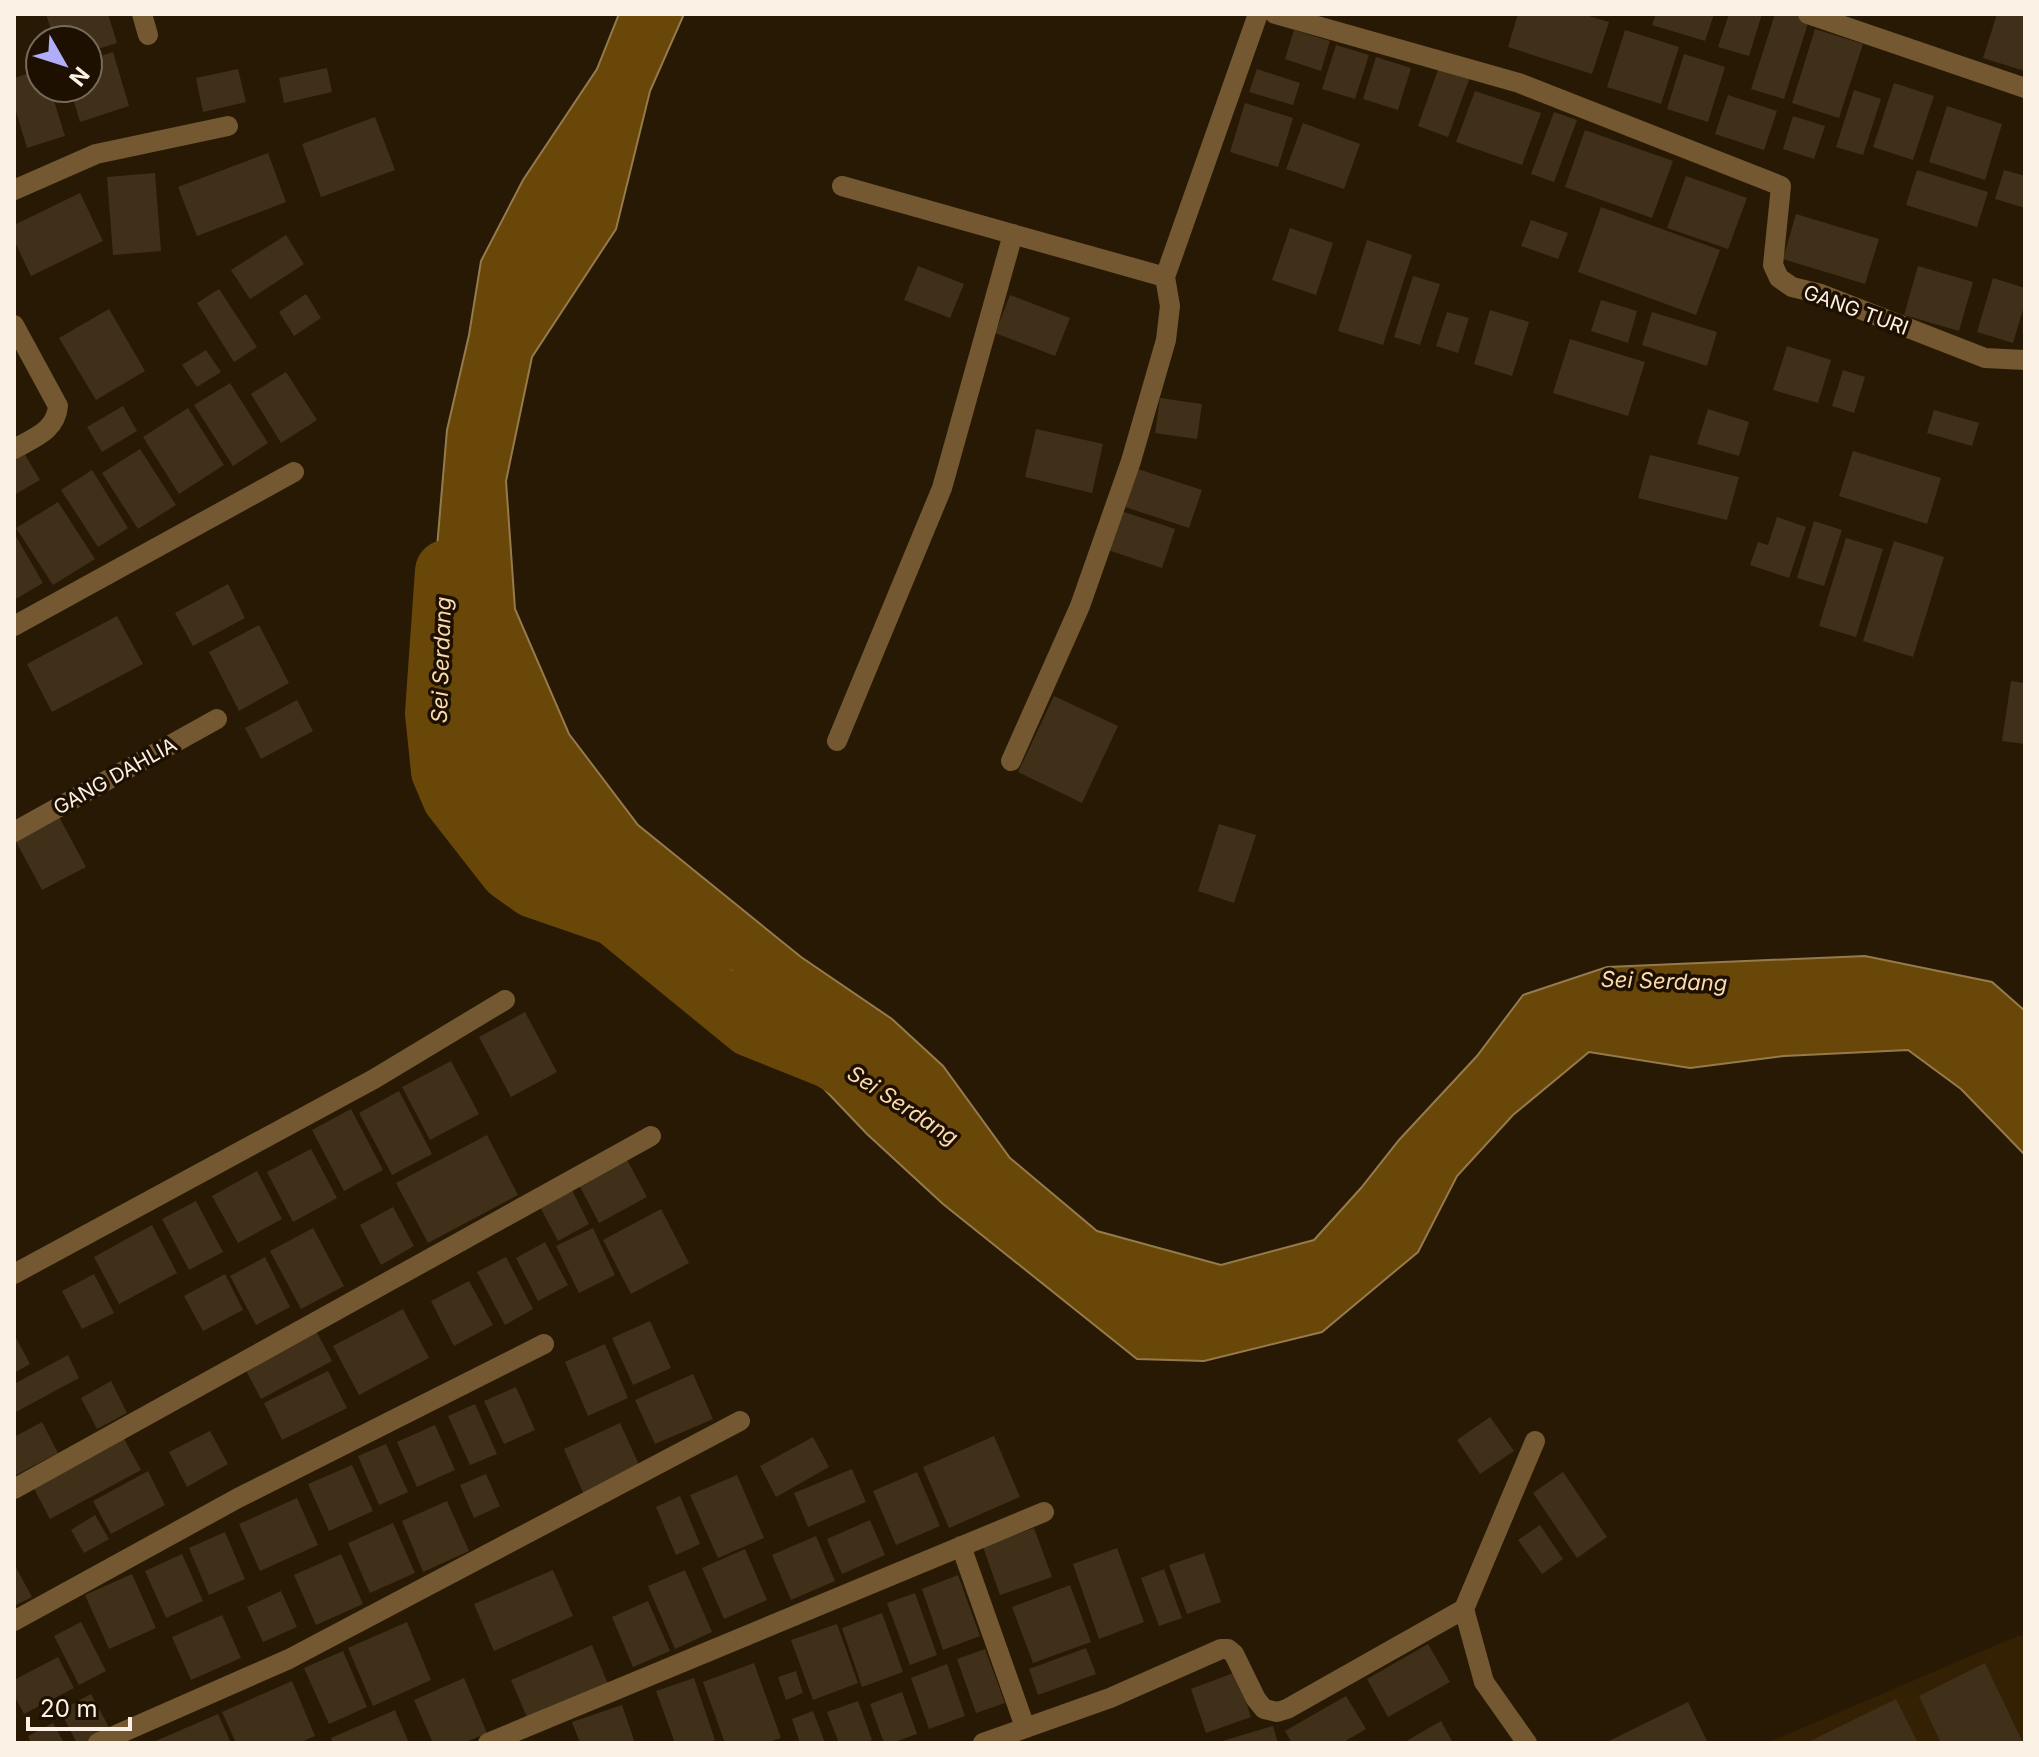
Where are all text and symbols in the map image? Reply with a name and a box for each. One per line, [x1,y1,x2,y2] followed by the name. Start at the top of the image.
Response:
[24,24,104,104] north arrow
[64,62,95,91] text: N
[1800,280,1912,340] street label: GANG TURI
[426,596,456,724] water label: Sei Serdang
[49,732,181,820] street label: GANG DAHLIA
[1600,966,1728,996] water label: Sei Serdang
[843,1060,963,1150] water label: Sei Serdang
[28,1681,130,1731] scale bar
[40,1694,98,1723] text: 20 m

